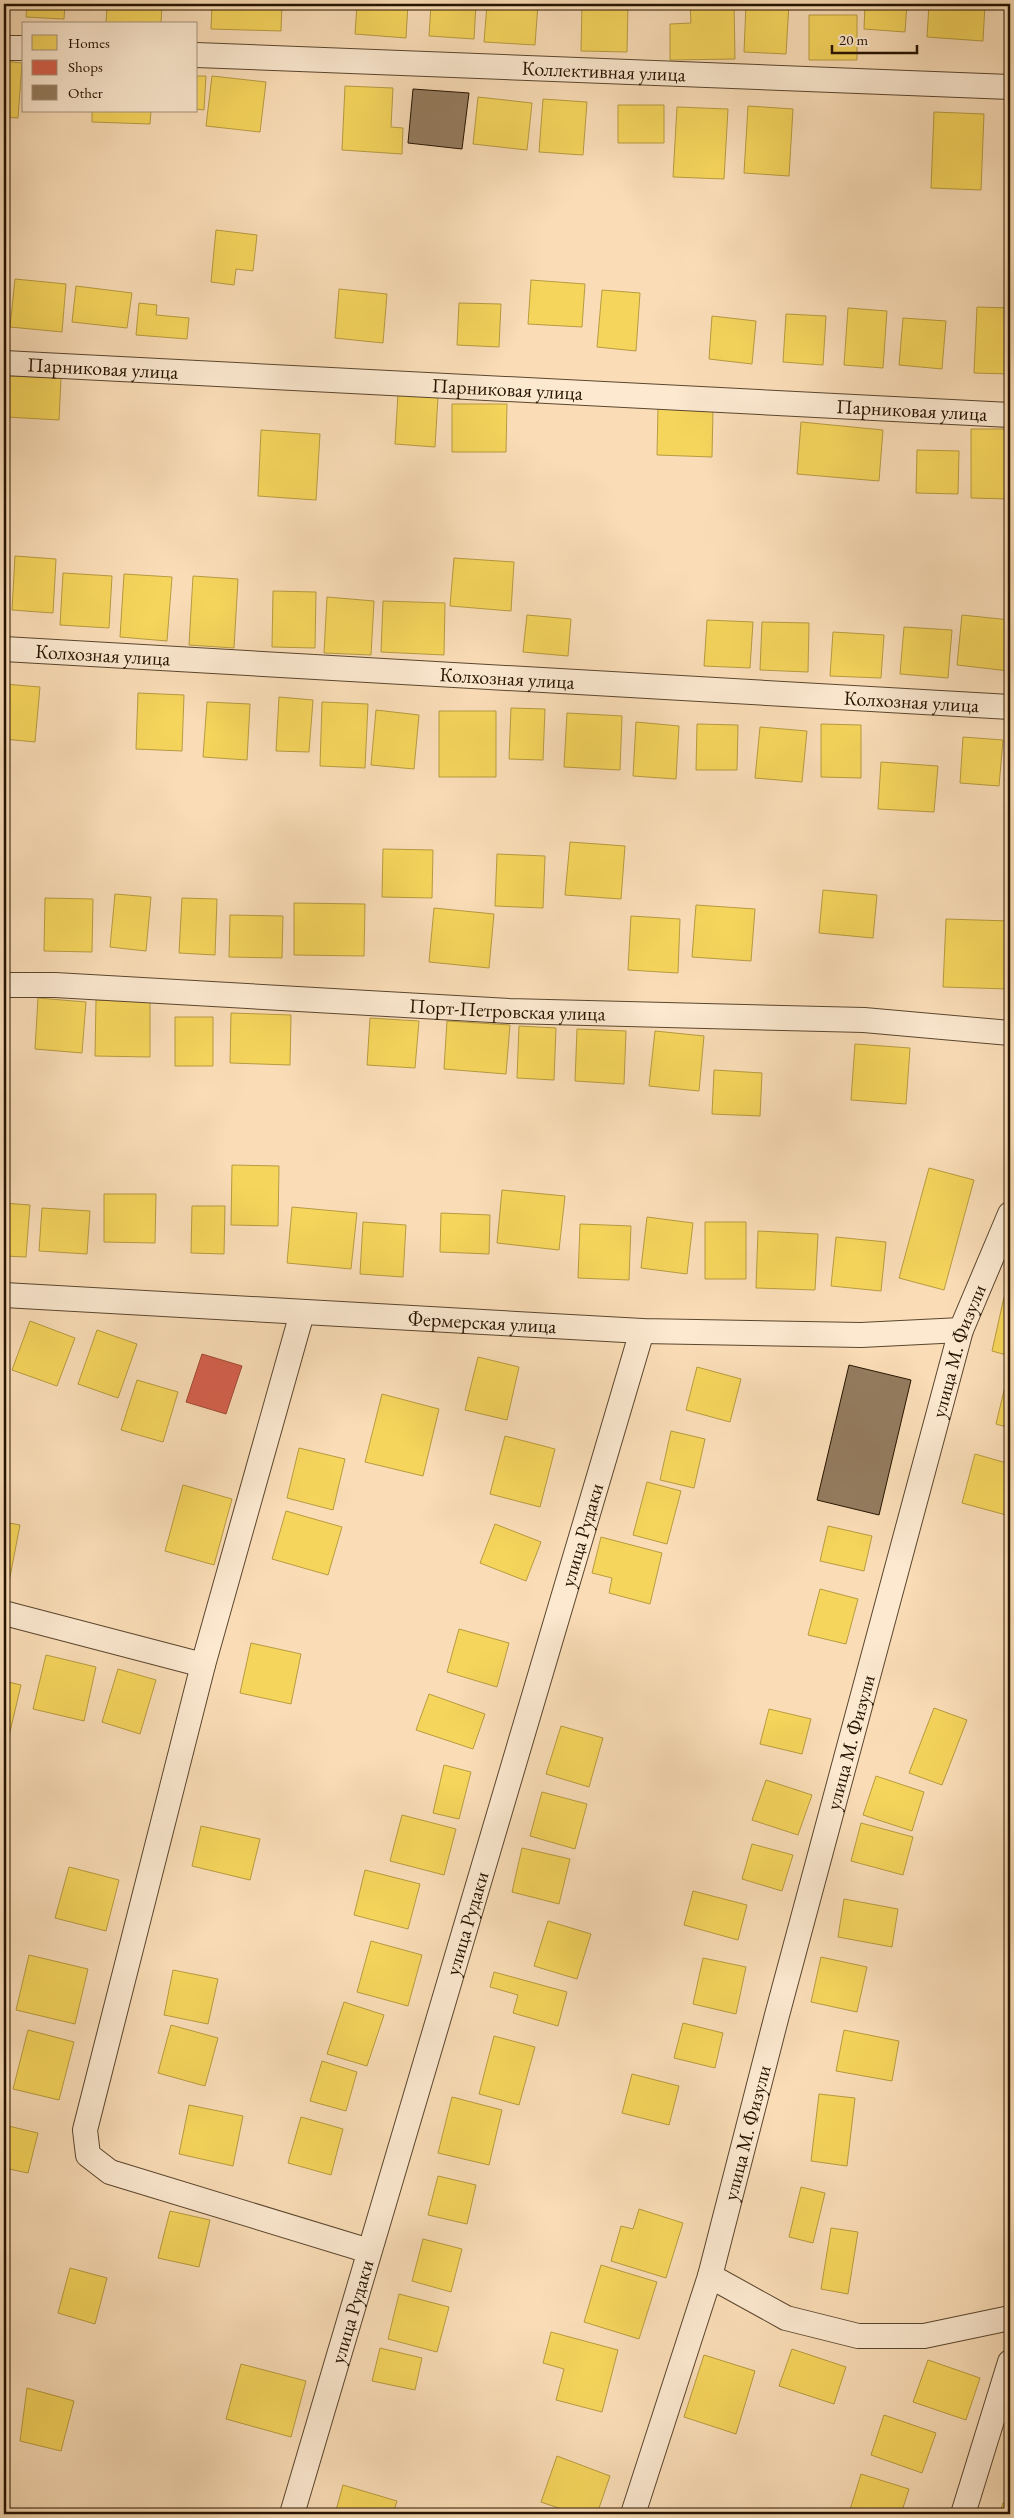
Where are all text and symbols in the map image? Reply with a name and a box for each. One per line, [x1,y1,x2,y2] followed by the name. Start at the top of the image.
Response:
[22,22,198,112] legend
[832,22,916,54] scale bar
[839,30,868,49] text: 20 m
[68,33,110,52] text: Homes
[521,55,686,87] street label: Коллективная улица
[68,57,103,76] text: Shops
[68,83,103,102] text: Other
[27,351,179,385] street label: Парниковая улица
[431,372,583,406] street label: Парниковая улица
[836,393,988,427] street label: Парниковая улица
[35,638,171,672] street label: Колхозная улица
[439,661,575,695] street label: Колхозная улица
[843,684,980,718] street label: Колхозная улица
[408,992,606,1026] street label: Порт-Петровская улица
[925,1280,992,1421] street label: улица М. Физули
[407,1305,557,1339] street label: Фермерская улица
[554,1479,609,1590] street label: улица Рудаки
[820,1671,881,1813] street label: улица М. Физули
[439,1868,495,1978] street label: улица Рудаки
[717,2062,777,2203] street label: улица М. Физули
[324,2256,380,2367] street label: улица Рудаки

